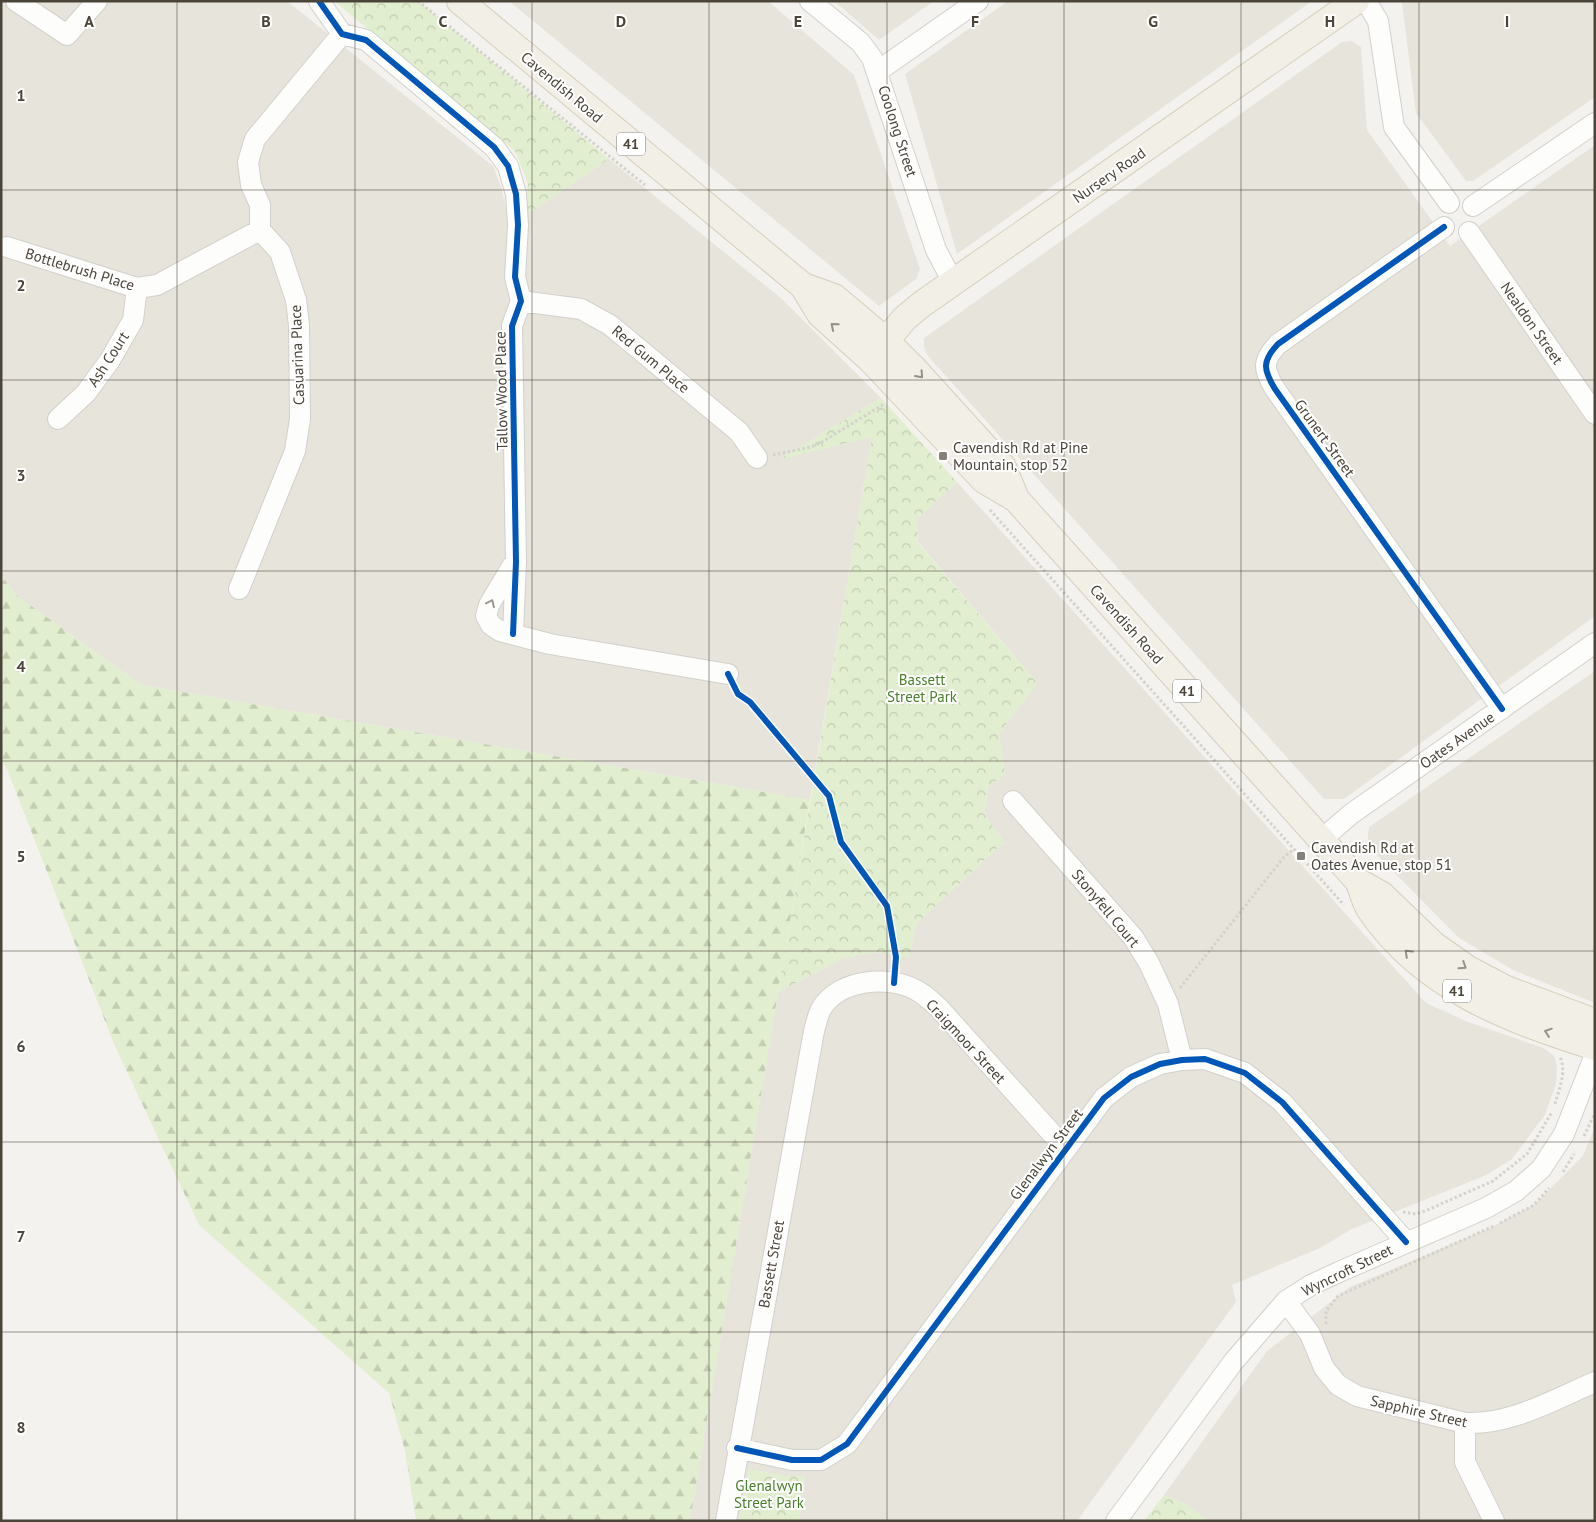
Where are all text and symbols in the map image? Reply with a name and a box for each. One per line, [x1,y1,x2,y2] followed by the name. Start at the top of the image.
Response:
[84,11,94,31] text: A
[261,11,271,31] text: B
[439,11,448,31] text: C
[616,11,626,31] text: D
[794,11,802,31] text: E
[971,11,979,31] text: F
[1148,11,1158,31] text: G
[1325,11,1335,31] text: H
[1505,11,1509,31] text: I
[517,47,607,127] street label: Cavendish Road
[874,83,922,179] street label: Coolong Street
[16,85,26,105] text: 1
[617,132,645,156] road number: 41
[1069,143,1149,207] street label: Nursery Road
[23,243,137,295] street label: Bottlebrush Place
[16,275,26,295] text: 2
[1497,278,1567,368] street label: Nealdon Street
[286,304,308,406] street label: Casuarina Place
[608,321,694,397] street label: Red Gum Place
[831,322,840,331] one-way arrow
[83,328,133,390] street label: Ash Court
[490,331,512,451] street label: Tallow Wood Place
[914,369,923,378] one-way arrow
[1291,396,1359,480] street label: Grunert Street
[953,438,1088,474] place label: Cavendish Rd at Pine Mountain, stop 52
[937,450,949,462] marker: Cavendish Rd at Pine Mountain, stop 52
[16,465,26,485] text: 3
[1086,580,1168,668] street label: Cavendish Road
[485,599,495,608] one-way arrow
[16,656,26,676] text: 4
[887,670,958,706] park label: Bassett Street Park
[1173,679,1201,702] road number: 41
[1416,707,1498,773] street label: Oates Avenue
[1311,838,1452,874] place label: Cavendish Rd at Oates Avenue, stop 51
[16,846,26,866] text: 5
[1295,850,1307,862] marker: Cavendish Rd at Oates Avenue, stop 51
[1068,865,1144,951] street label: Stonyfell Court
[1405,950,1414,959] one-way arrow
[1457,960,1467,969] one-way arrow
[1443,979,1471,1002] road number: 41
[922,995,1010,1087] street label: Craigmoor Street
[1545,1028,1553,1038] one-way arrow
[16,1036,26,1056] text: 6
[1005,1104,1087,1204] street label: Glenalwyn Street
[754,1219,788,1309] street label: Bassett Street
[16,1226,26,1246] text: 7
[1298,1240,1396,1300] street label: Wyncroft Street
[1369,1391,1469,1431] street label: Sapphire Street
[16,1417,26,1437] text: 8
[734,1476,805,1512] park label: Glenalwyn Street Park

